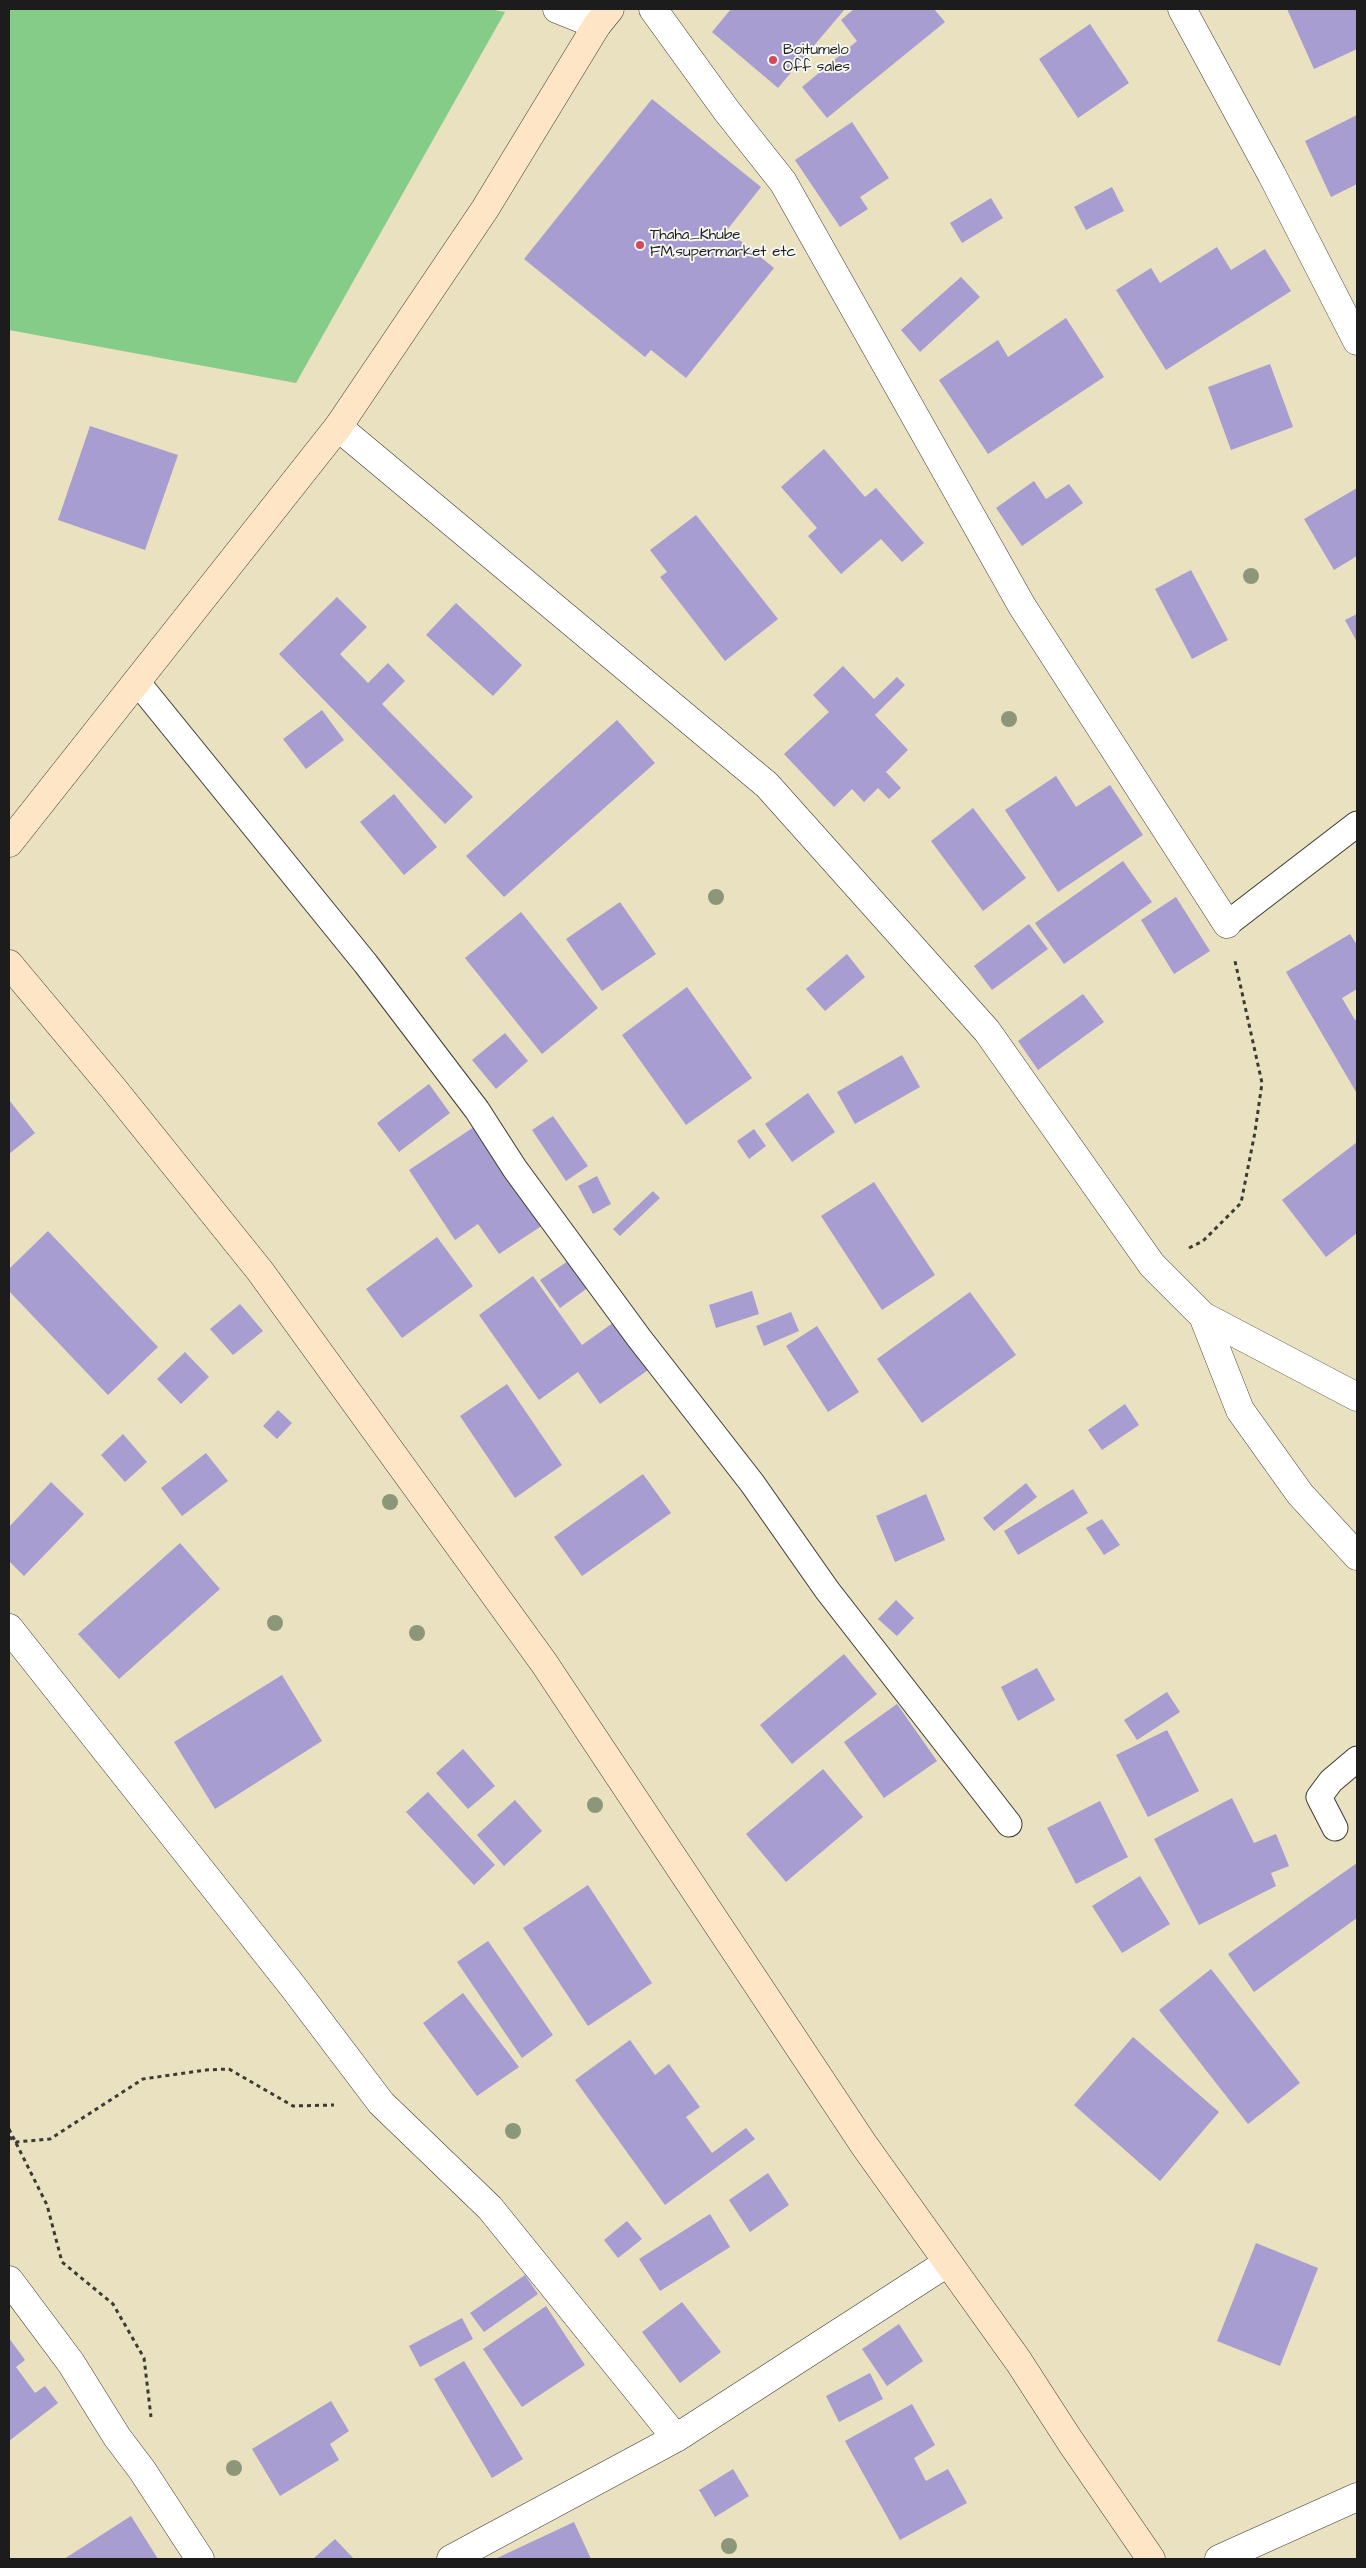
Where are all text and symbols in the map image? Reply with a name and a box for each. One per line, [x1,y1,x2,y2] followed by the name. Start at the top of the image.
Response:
[783,42,850,77] place label: Boitumelo Off sales
[767,54,779,66] marker: Boitumelo Off sales
[650,227,796,262] place label: Thaha_Khube FM,supermarket etc
[634,239,646,251] marker: Thaha_Khube FM,supermarket etc

